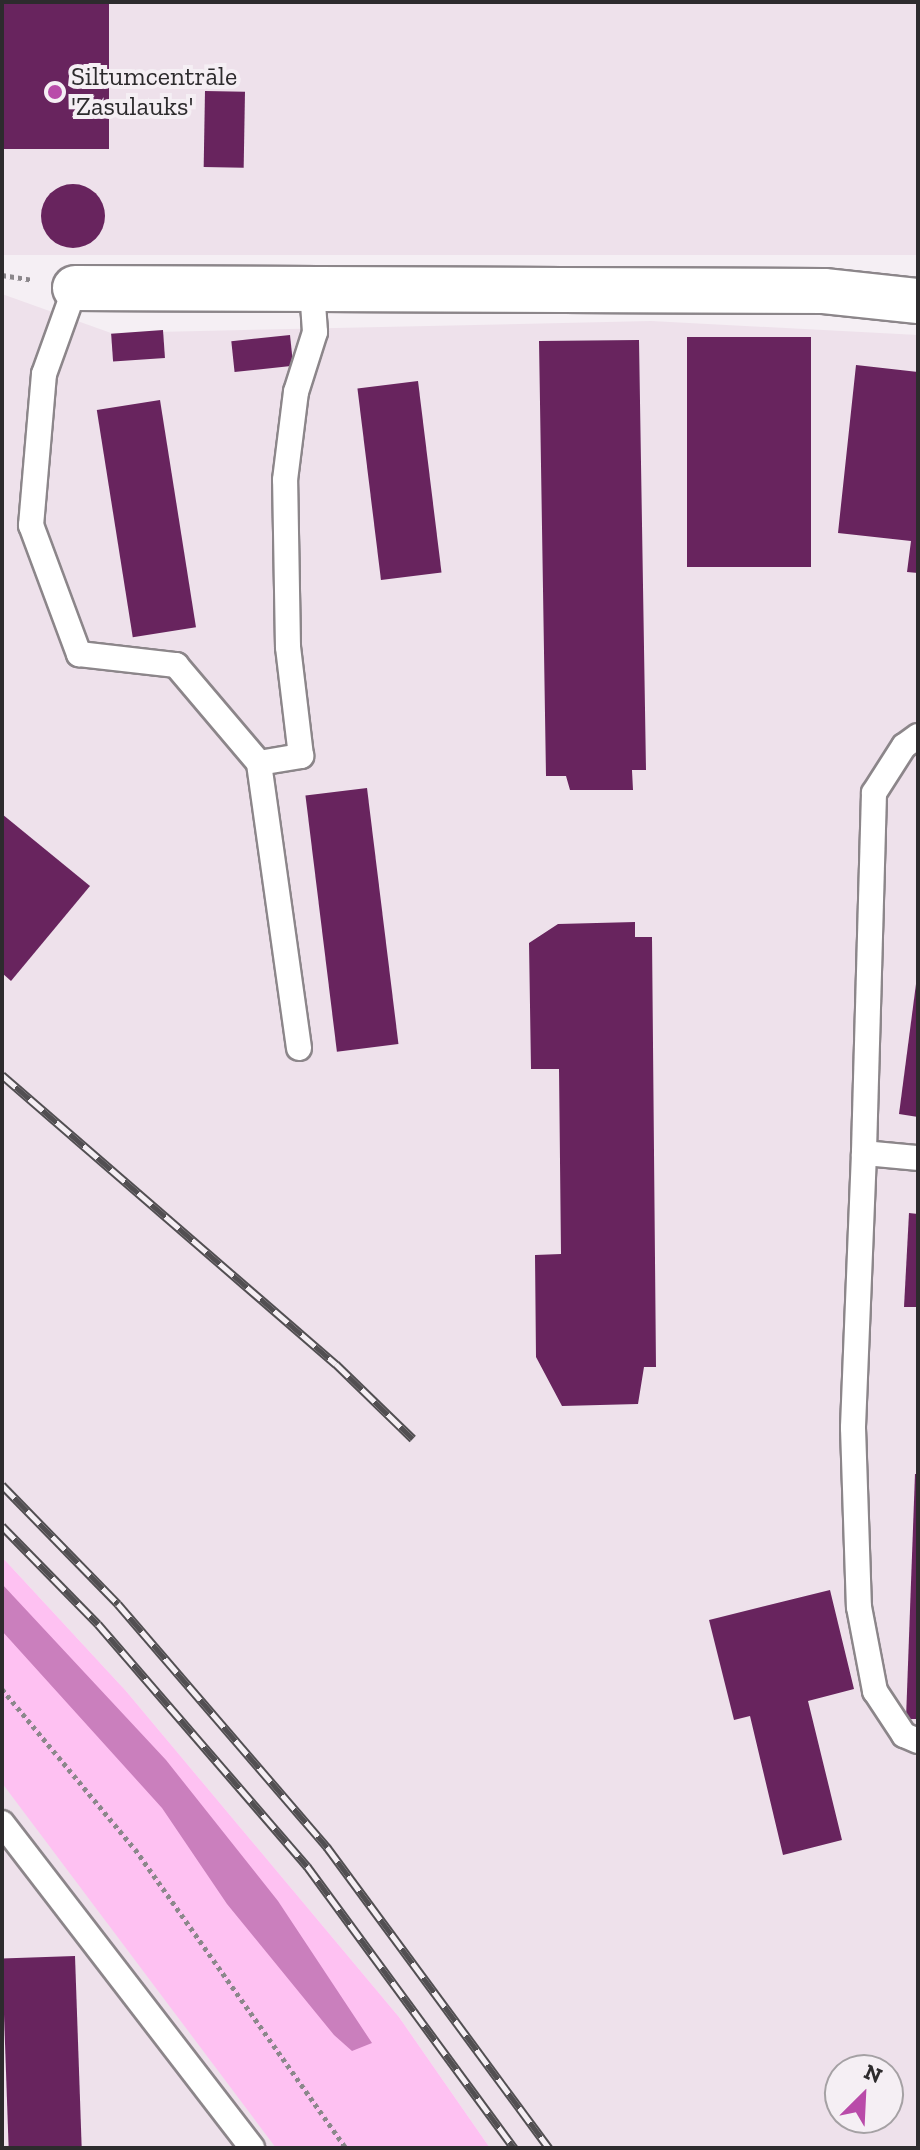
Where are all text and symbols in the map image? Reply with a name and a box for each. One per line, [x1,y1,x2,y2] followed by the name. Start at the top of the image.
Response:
[71,61,237,122] place label: Siltumcentrāle 'Zasulauks'
[46,83,64,101] marker: Siltumcentrāle 'Zasulauks'
[824,2054,904,2134] north arrow
[860,2058,886,2089] text: N

